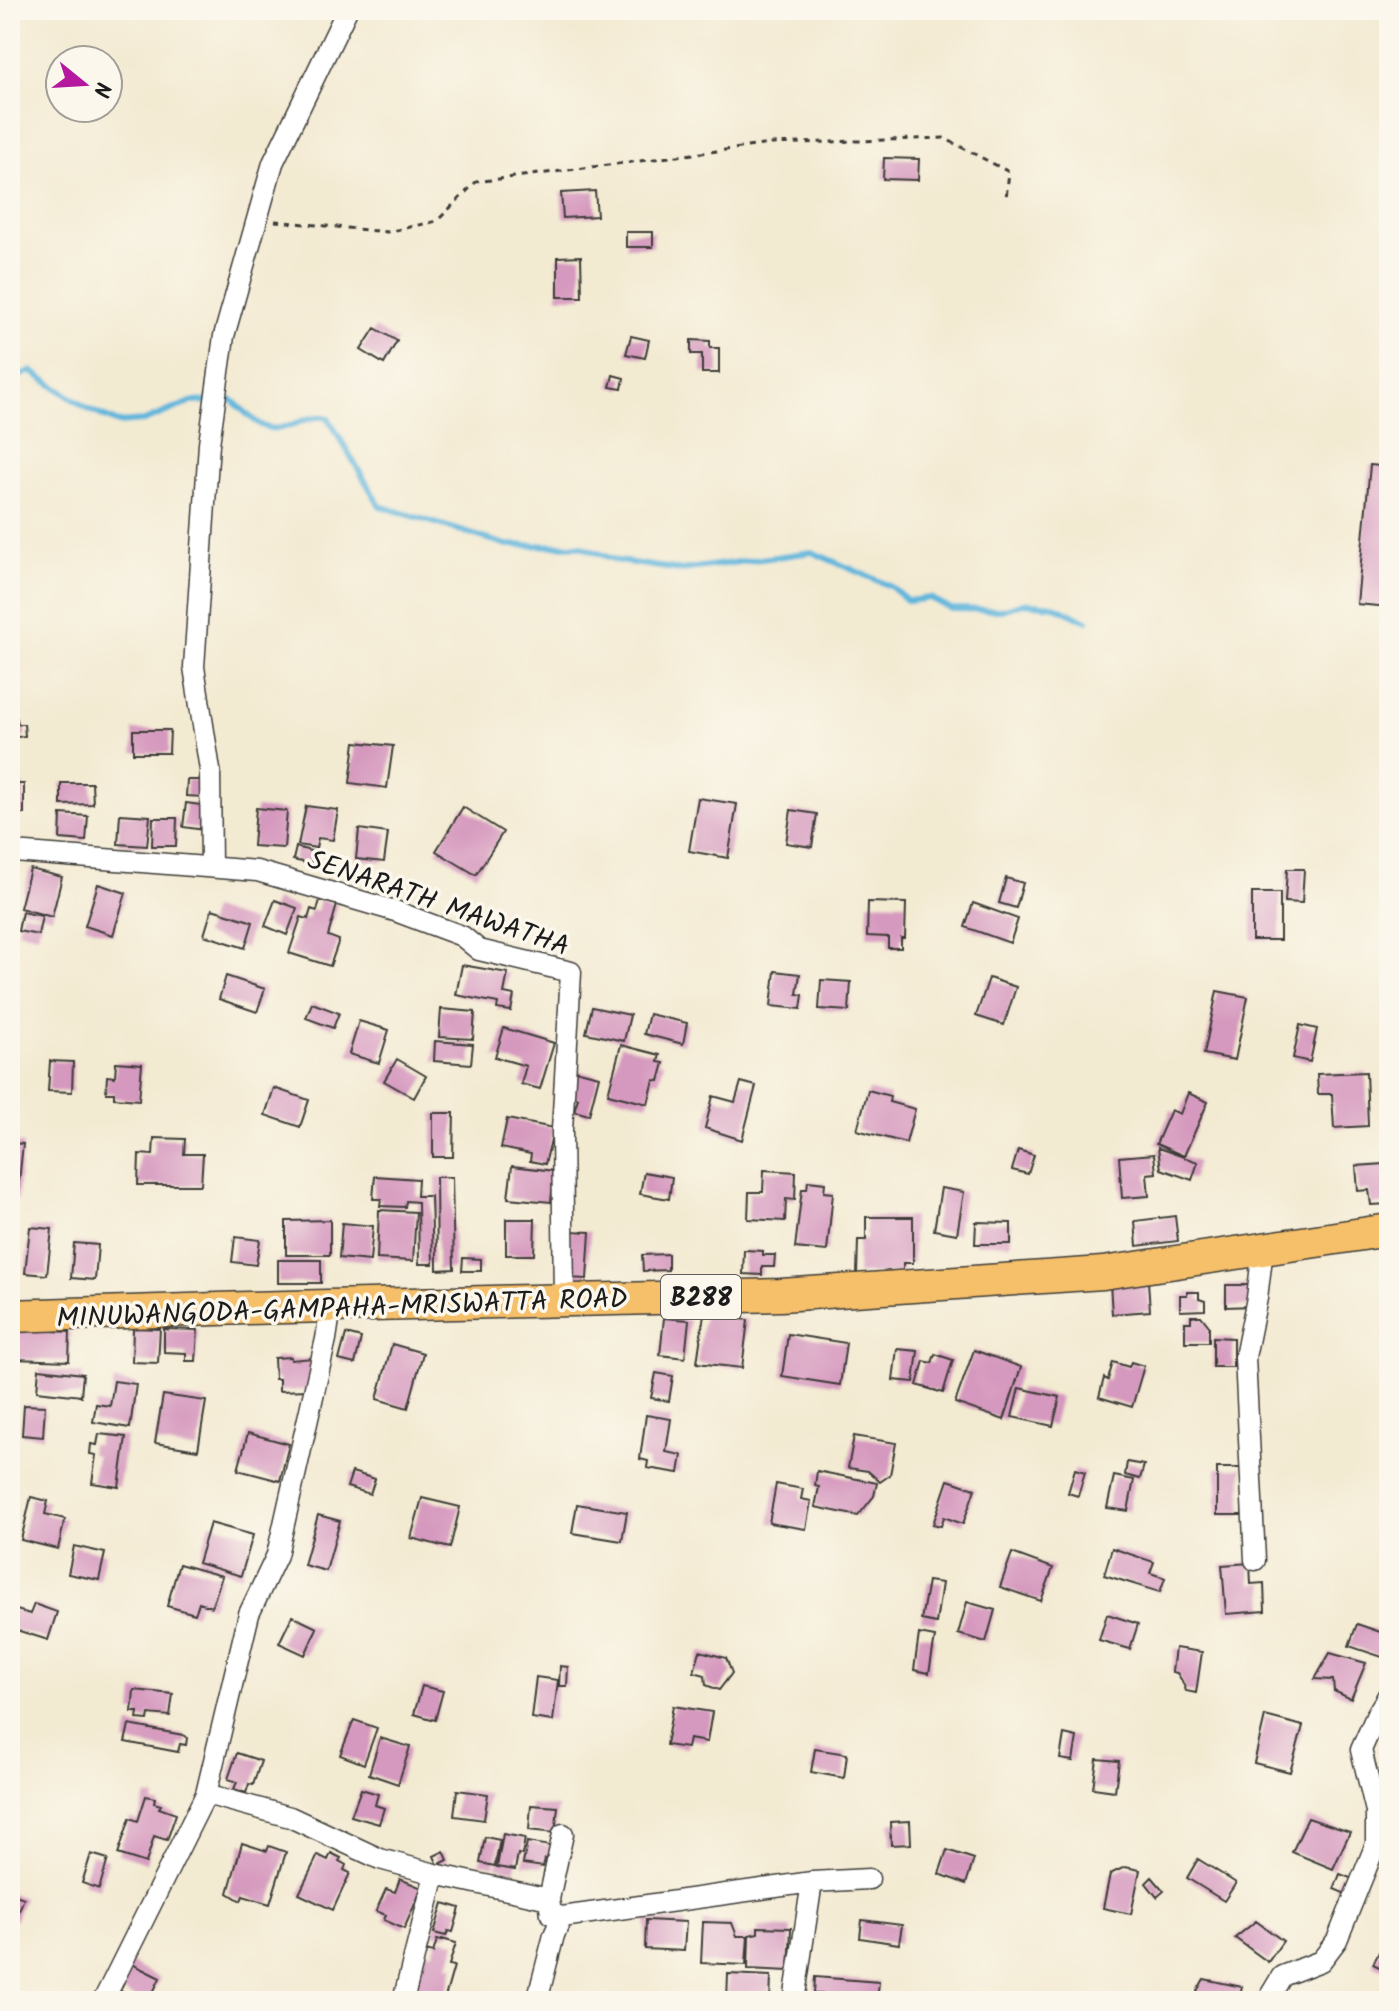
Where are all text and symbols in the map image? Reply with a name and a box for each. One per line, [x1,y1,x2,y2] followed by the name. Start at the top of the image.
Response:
[44,44,124,124] north arrow
[82,77,119,102] text: N
[301,838,575,970] street label: SENARATH MAWATHA
[661,1275,741,1319] road number: B288
[56,1277,628,1342] street label: MINUWANGODA-GAMPAHA-MRISWATTA ROAD

